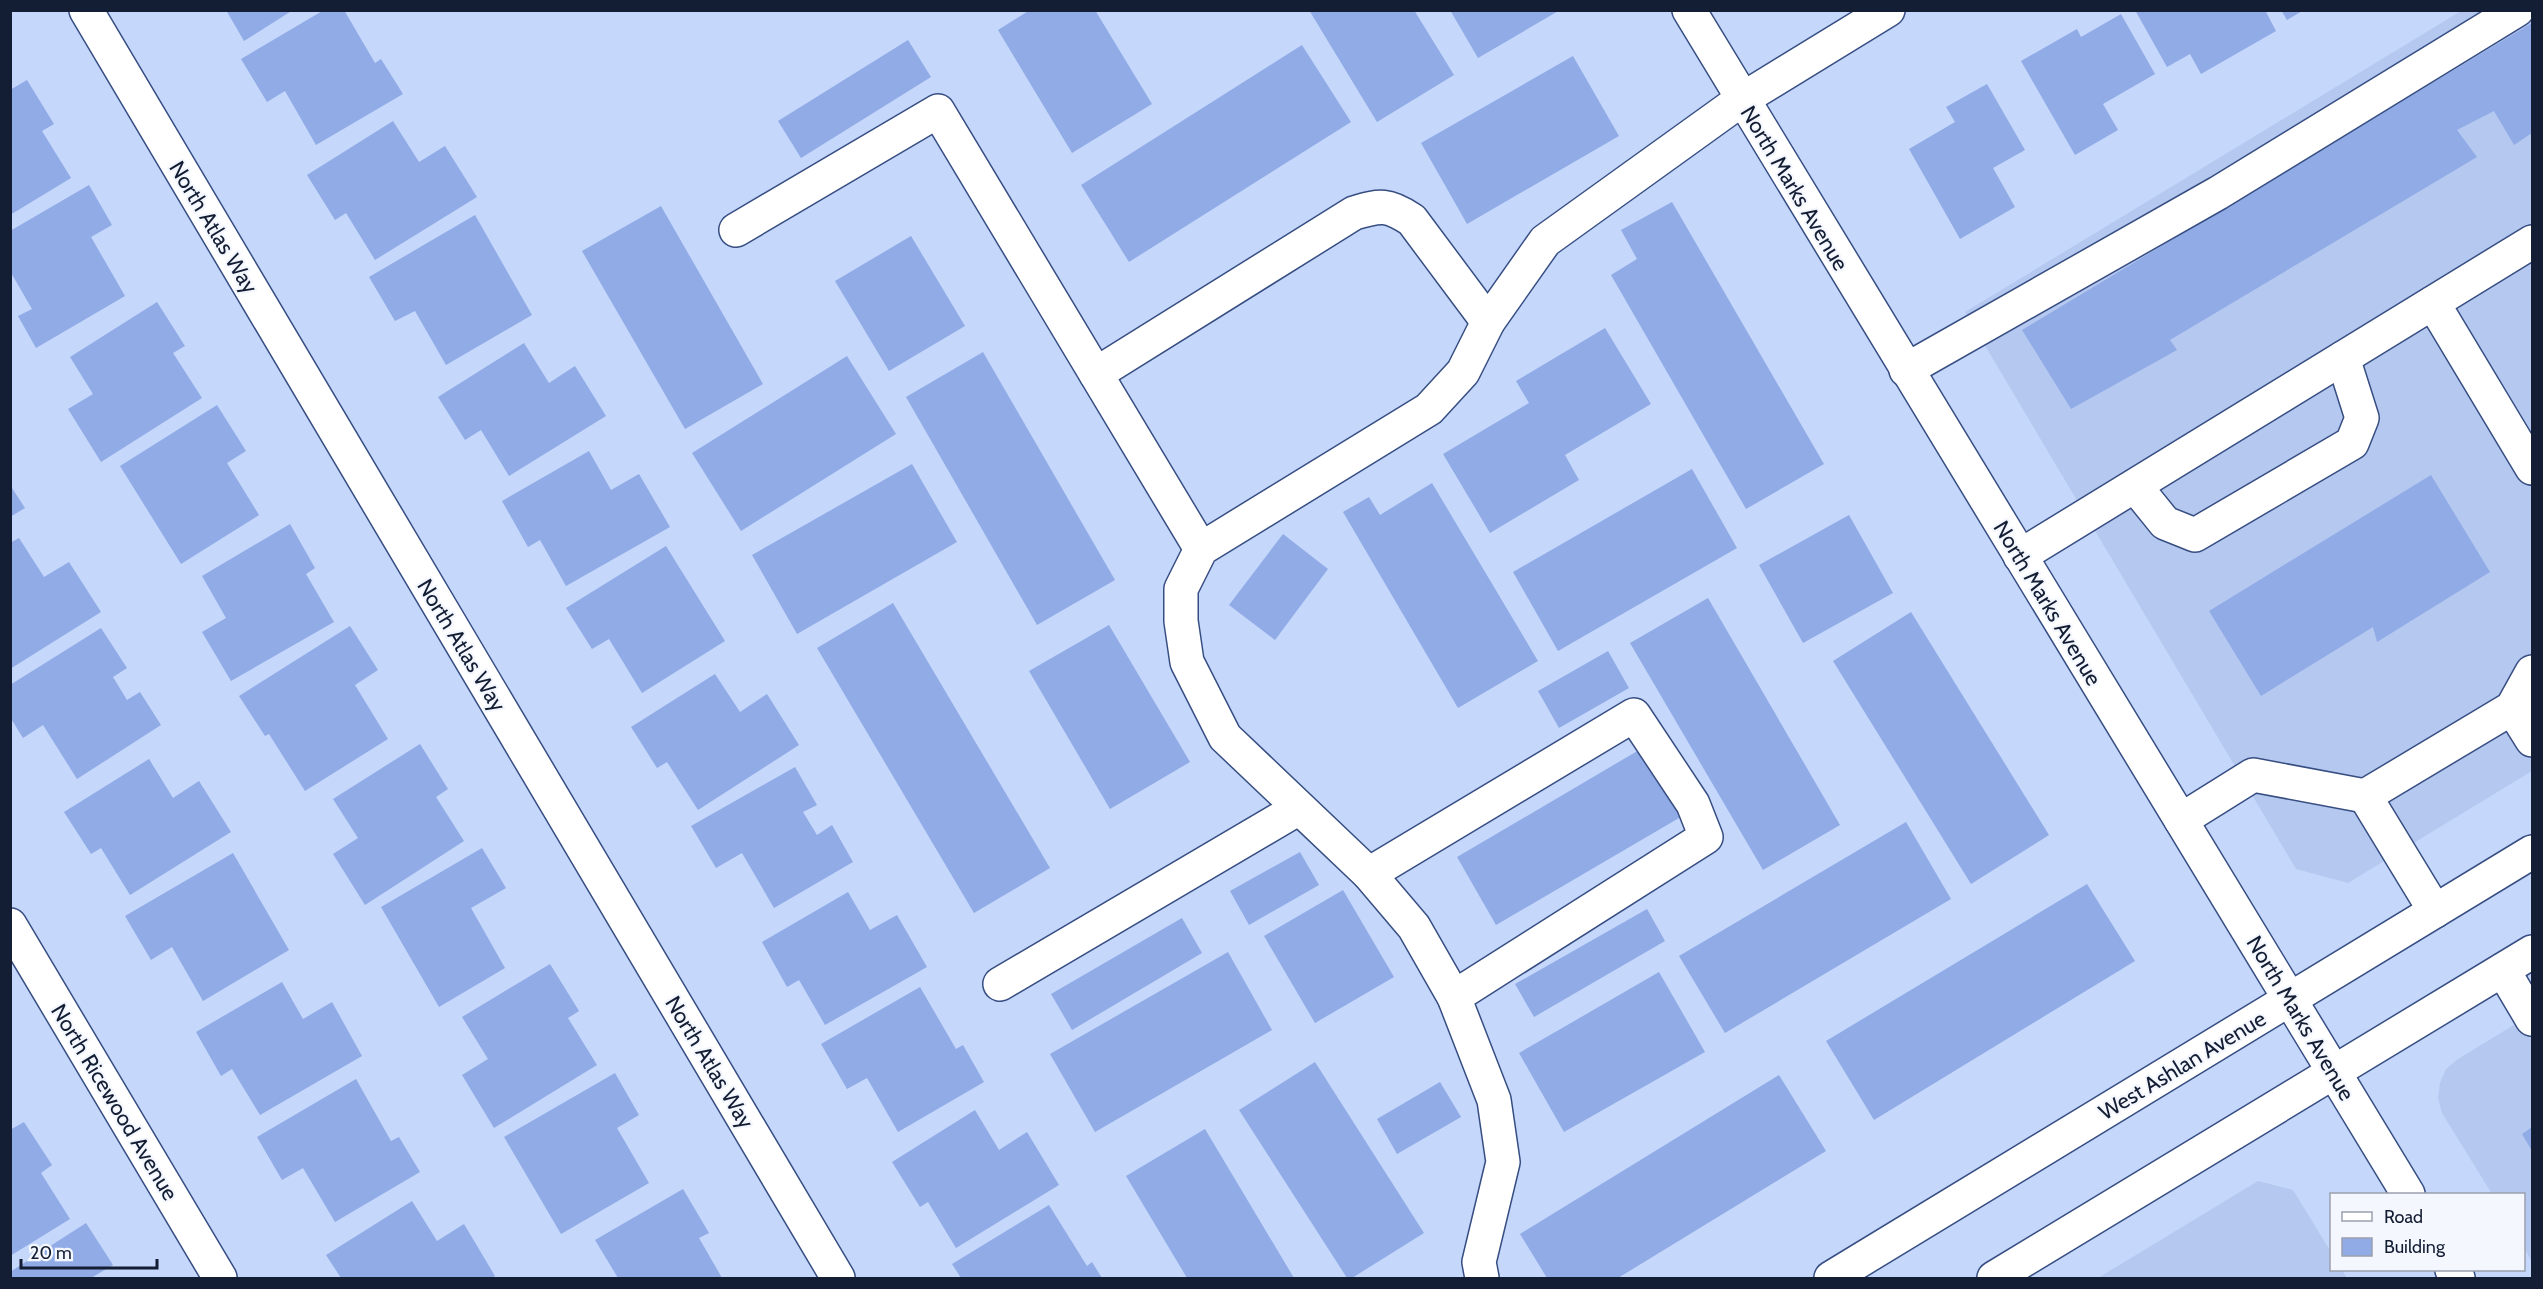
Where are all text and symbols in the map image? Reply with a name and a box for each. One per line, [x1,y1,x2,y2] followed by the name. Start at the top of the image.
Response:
[1735,101,1854,276] street label: North Marks Avenue
[163,156,264,298] street label: North Atlas Way
[1988,516,2107,691] street label: North Marks Avenue
[411,574,512,716] street label: North Atlas Way
[2241,931,2360,1106] street label: North Marks Avenue
[659,991,760,1133] street label: North Atlas Way
[45,999,184,1205] street label: North Ricewood Avenue
[2094,1005,2271,1126] street label: West Ashlan Avenue
[2330,1193,2525,1271] legend
[2384,1206,2423,1228] text: Road
[21,1232,158,1270] scale bar
[2384,1236,2446,1258] text: Building
[30,1242,72,1264] text: 20 m

